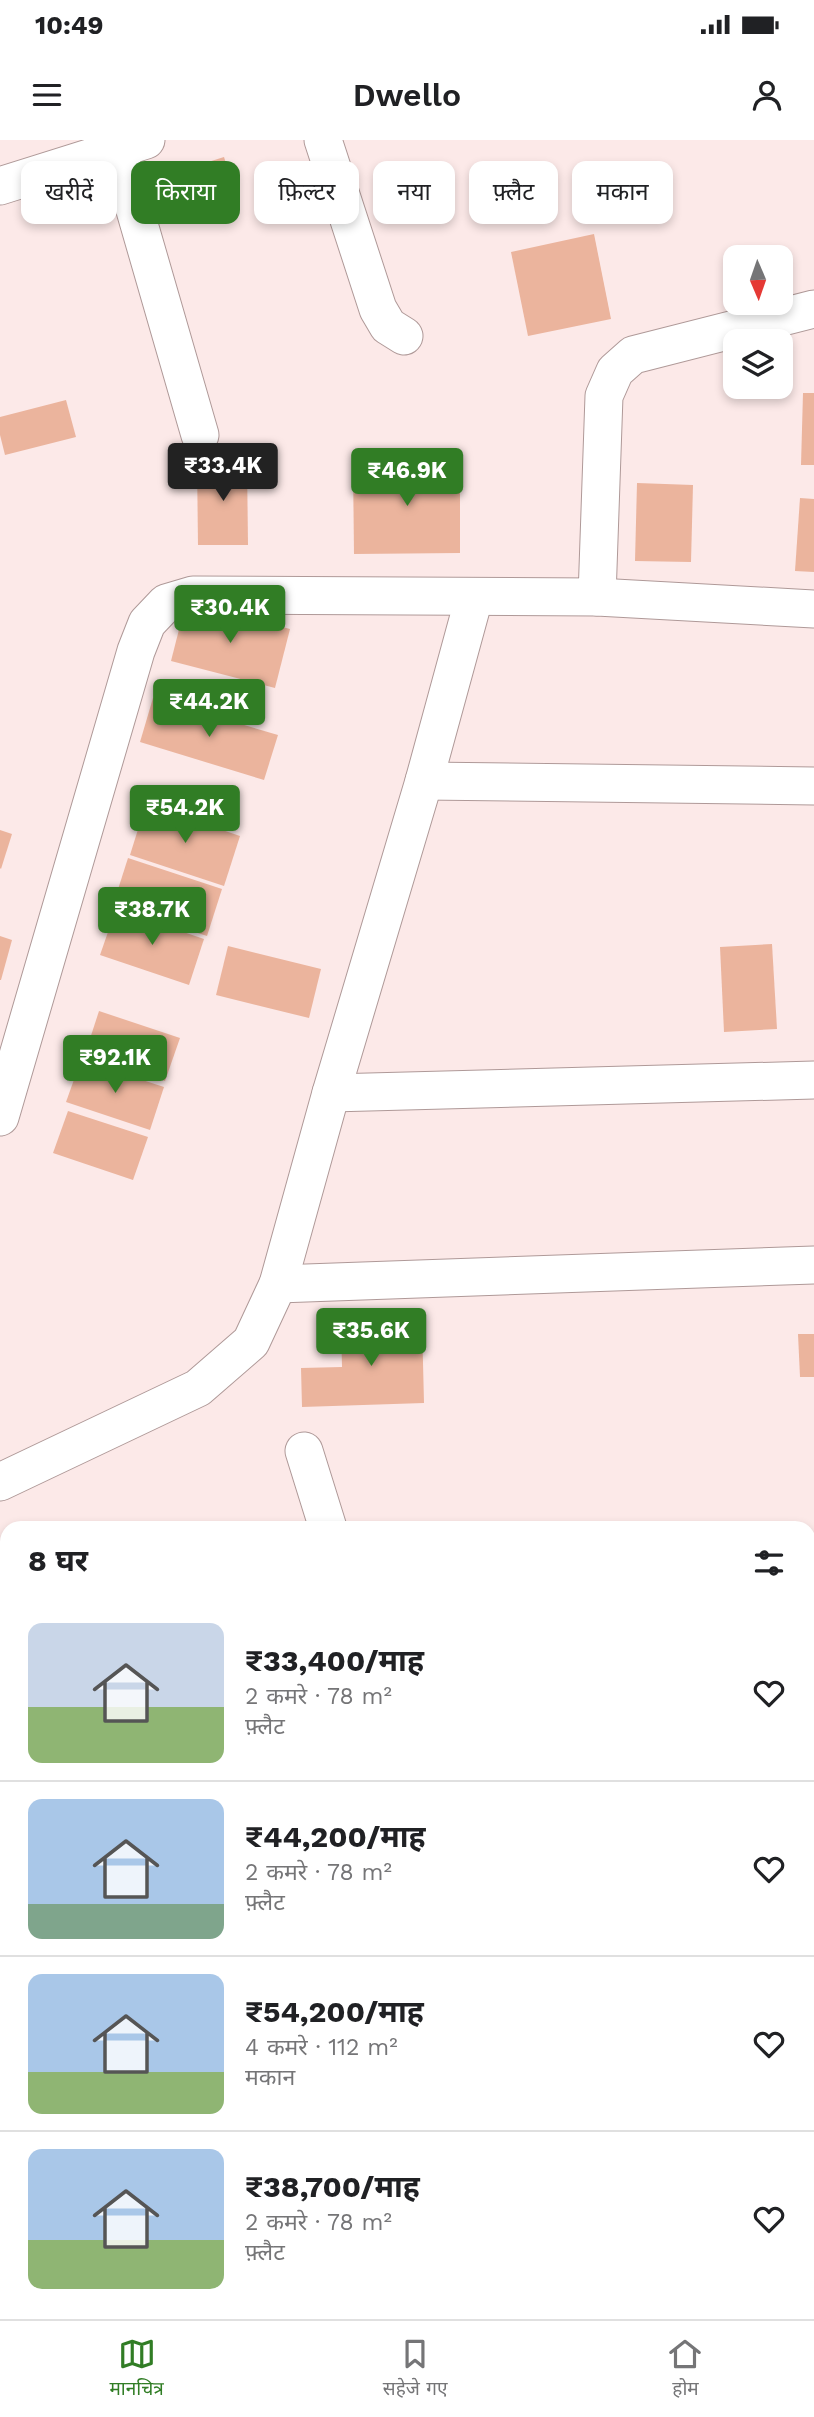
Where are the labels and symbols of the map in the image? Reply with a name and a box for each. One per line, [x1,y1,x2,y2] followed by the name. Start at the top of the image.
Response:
[723,245,793,315] north arrow
[166,444,280,503] pin: ₹33.4K
[350,448,464,508] pin: ₹46.9K
[173,586,287,645] pin: ₹30.4K
[152,680,266,739] pin: ₹44.2K
[128,786,242,845] pin: ₹54.2K
[95,888,209,947] pin: ₹38.7K
[58,1035,172,1095] pin: ₹92.1K
[314,1308,428,1368] pin: ₹35.6K

